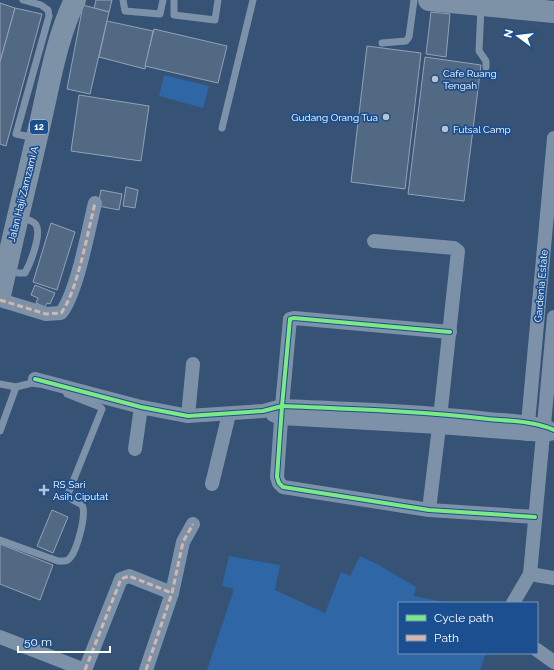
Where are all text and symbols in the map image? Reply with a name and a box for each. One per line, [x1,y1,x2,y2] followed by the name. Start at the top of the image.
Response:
[498,16,538,56] north arrow
[501,28,516,39] text: N
[443,68,497,91] place label: Cafe Ruang Tengah
[430,74,440,84] marker: Cafe Ruang Tengah
[291,112,378,123] place label: Gudang Orang Tua
[381,112,391,122] marker: Gudang Orang Tua
[30,120,48,134] road number: 12
[440,124,450,134] marker: Futsal Camp
[453,124,511,135] place label: Futsal Camp
[6,145,40,243] street label: Jalan Haji Zamzami A
[532,249,550,323] street label: Gardenia Estate
[53,479,109,502] place label: RS Sari Asih Ciputat
[38,484,50,496] marker: RS Sari Asih Ciputat
[398,602,538,654] legend
[434,611,493,625] text: Cycle path
[18,628,110,654] scale bar
[434,631,459,645] text: Path
[24,635,52,649] text: 50 m

